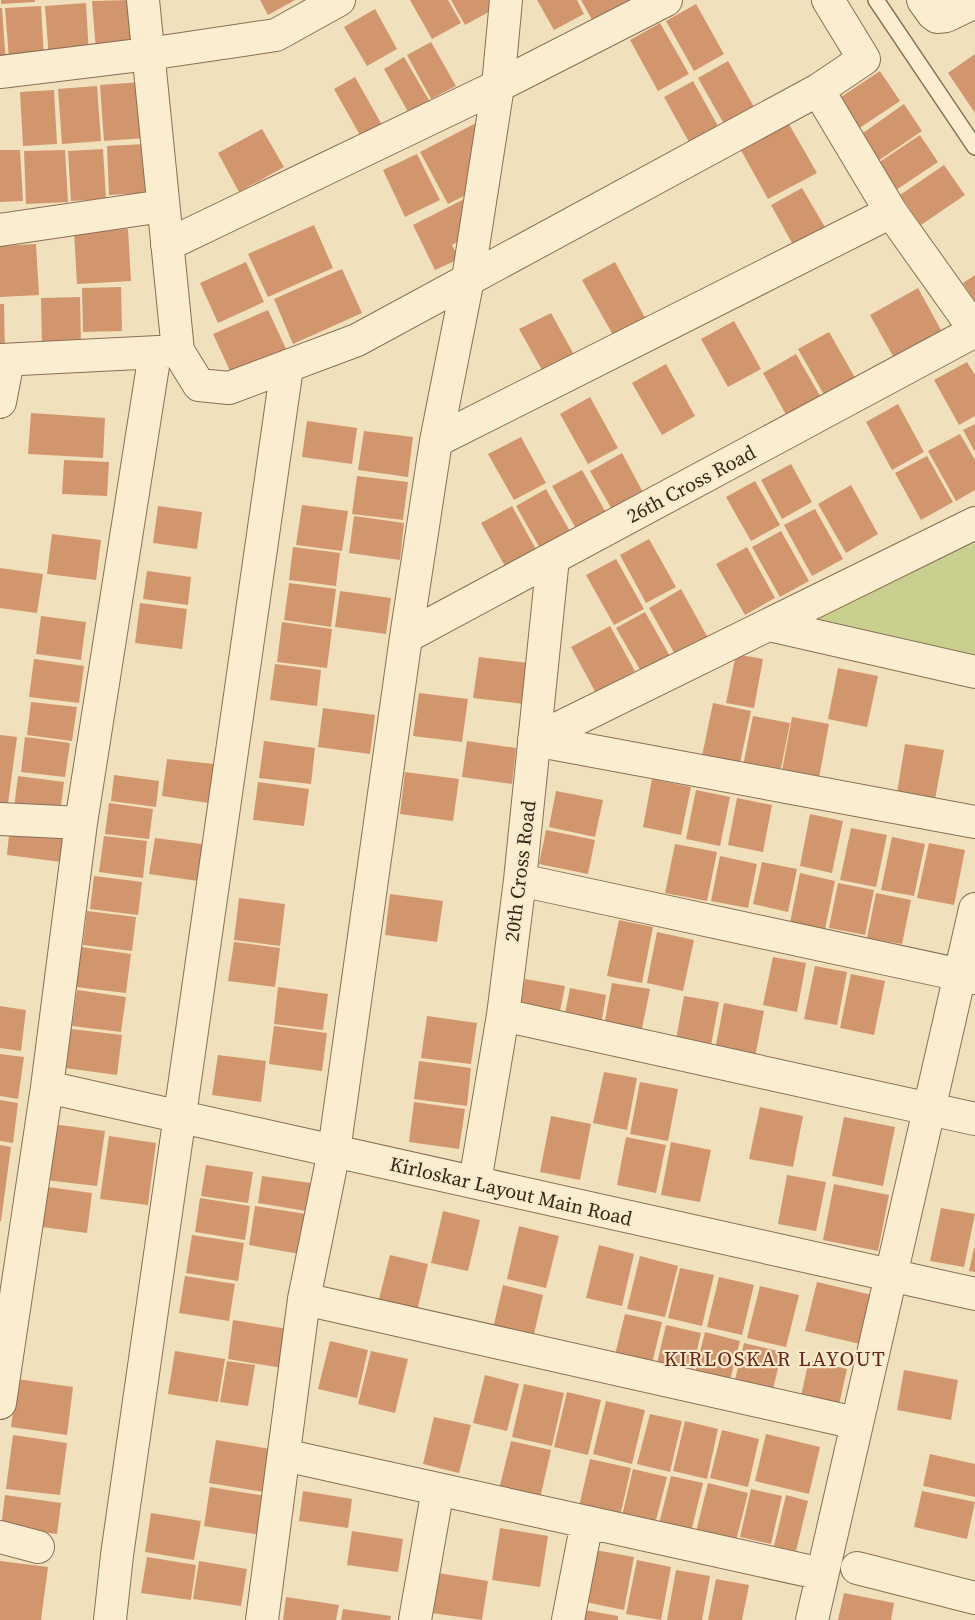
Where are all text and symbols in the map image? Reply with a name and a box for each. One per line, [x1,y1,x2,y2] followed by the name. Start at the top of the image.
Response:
[622,438,761,530] street label: 26th Cross Road
[497,798,543,943] street label: 20th Cross Road
[387,1149,636,1233] street label: Kirloskar Layout Main Road
[664,1344,886,1373] district label: KIRLOSKAR LAYOUT

